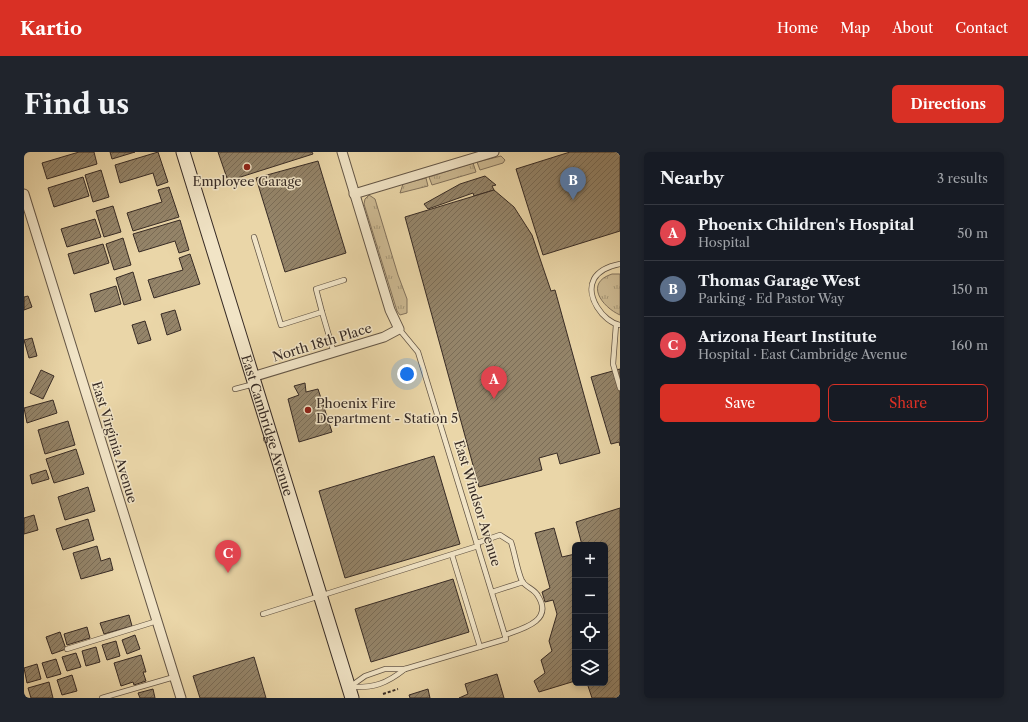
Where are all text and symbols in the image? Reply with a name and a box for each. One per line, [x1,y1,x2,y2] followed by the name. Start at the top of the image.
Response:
[20,17,82,40] text: Kartio
[777,19,818,37] text: Home
[840,19,870,37] text: Map
[892,19,933,37] text: About
[955,19,1008,37] text: Contact
[892,85,1004,123] button: Directions
[24,87,129,121] text: Find us
[242,162,252,172] marker: Employee Garage
[560,167,586,200] pin: B
[660,168,724,188] text: Nearby
[937,170,988,186] text: 3 results
[192,173,302,189] place label: Employee Garage
[698,215,914,234] text: Phoenix Children's Hospital
[668,225,678,241] text: A
[957,225,988,241] text: 50 m
[698,234,750,250] text: Hospital
[698,271,860,290] text: Thomas Garage West
[668,281,678,297] text: B
[952,281,988,297] text: 150 m
[698,290,845,306] text: Parking · Ed Pastor Way
[270,319,374,365] street label: North 18th Place
[698,327,877,346] text: Arizona Heart Institute
[668,337,678,353] text: C
[951,337,988,353] text: 160 m
[698,346,907,362] text: Hospital · East Cambridge Avenue
[238,353,297,498] street label: East Cambridge Avenue
[397,364,417,384] your location
[481,366,507,399] pin: A
[89,379,141,505] street label: East Virginia Avenue
[660,384,820,422] button: Save
[828,384,988,422] button: Share
[316,395,458,426] place label: Phoenix Fire Department - Station 5
[303,405,313,415] marker: Phoenix Fire Department - Station 5
[451,438,505,568] street label: East Windsor Avenue
[215,540,241,573] pin: C
[572,542,608,686] map controls
[572,542,608,578] button: +
[572,578,608,614] button: −
[572,614,608,650] button: locate
[572,650,608,686] button: layers

